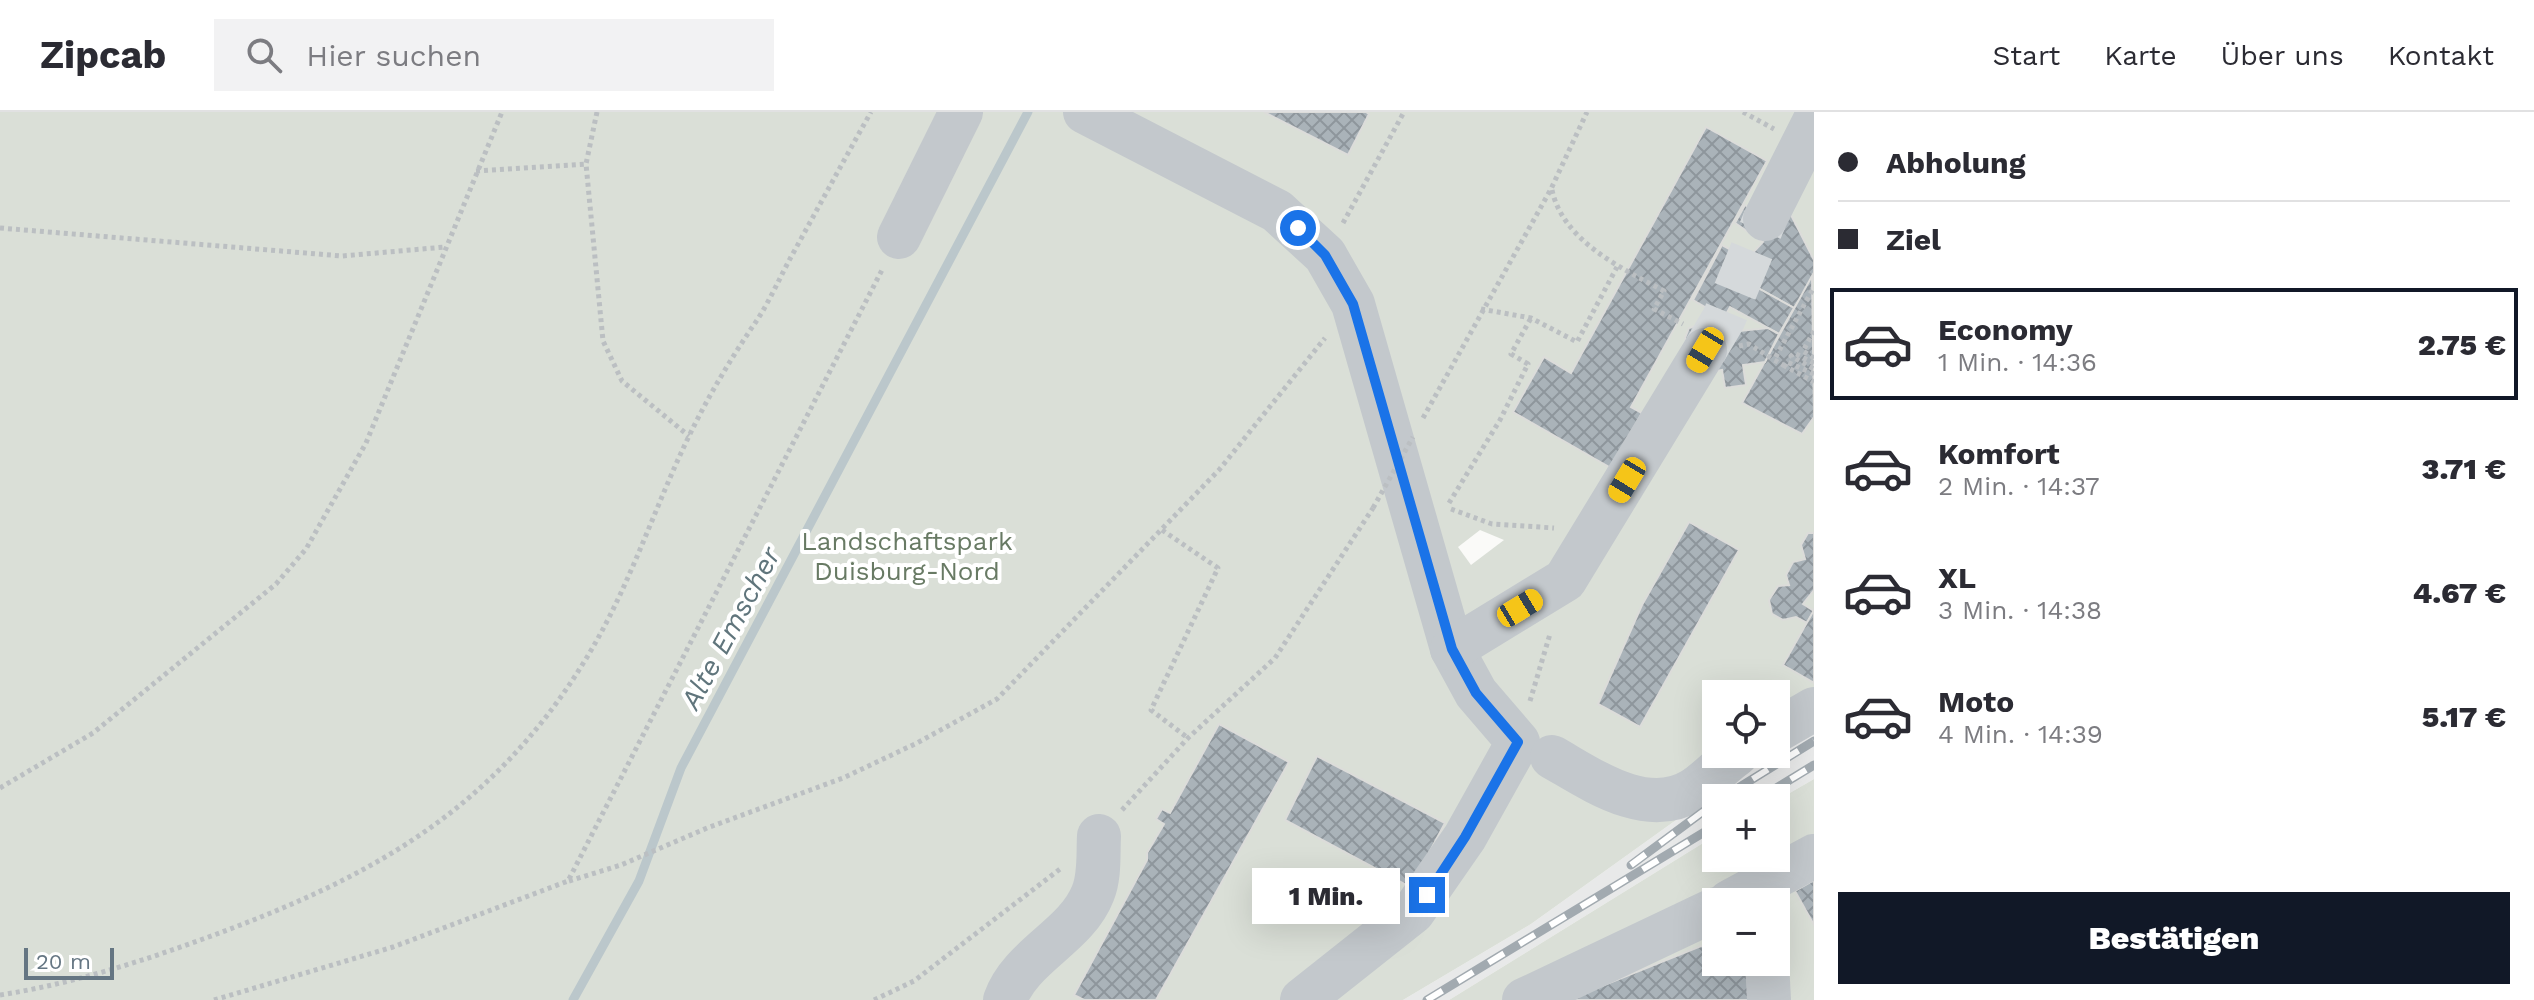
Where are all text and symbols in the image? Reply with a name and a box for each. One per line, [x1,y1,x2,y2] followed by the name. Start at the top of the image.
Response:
[214,19,774,91] search box
[40,33,166,77] text: Zipcab
[242,33,286,77] icon: search
[306,38,481,73] text: Hier suchen
[1992,39,2060,72] text: Start
[2104,39,2177,72] text: Karte
[2221,39,2344,72] text: Über uns
[2388,39,2494,72] text: Kontakt
[1886,145,2025,180] text: Abholung
[1280,210,1316,246] route start
[1886,222,1941,257] text: Ziel
[1842,308,1914,380] icon: car
[1938,312,2073,347] text: Economy
[1682,323,1728,377] car
[2418,327,2506,362] text: 2.75 €
[1938,347,2097,377] text: 1 Min. · 14:36
[1842,432,1914,504] icon: car
[1938,436,2060,471] text: Komfort
[2422,451,2506,486] text: 3.71 €
[1604,453,1650,507] car
[1938,471,2100,501] text: 2 Min. · 14:37
[801,526,1013,586] park label: Landschaftspark Duisburg-Nord
[673,541,788,716] water label: Alte Emscher
[1842,556,1914,628] icon: car
[1938,560,1976,595] text: XL
[2412,575,2506,610] text: 4.67 €
[1493,585,1547,631] car
[1938,595,2102,625] text: 3 Min. · 14:38
[1702,680,1790,976] map controls
[1702,680,1790,768] button: locate
[1842,680,1914,752] icon: car
[1938,684,2014,719] text: Moto
[2422,699,2506,734] text: 5.17 €
[1938,719,2103,749] text: 4 Min. · 14:39
[1702,784,1790,872] button: +
[1251,867,1399,923] callout: 1 Min.
[1409,877,1445,913] route end
[1289,881,1363,911] text: 1 Min.
[1702,888,1790,976] button: −
[1838,892,2510,984] button: Bestätigen
[24,944,114,980] scale bar
[36,949,91,974] text: 20 m

